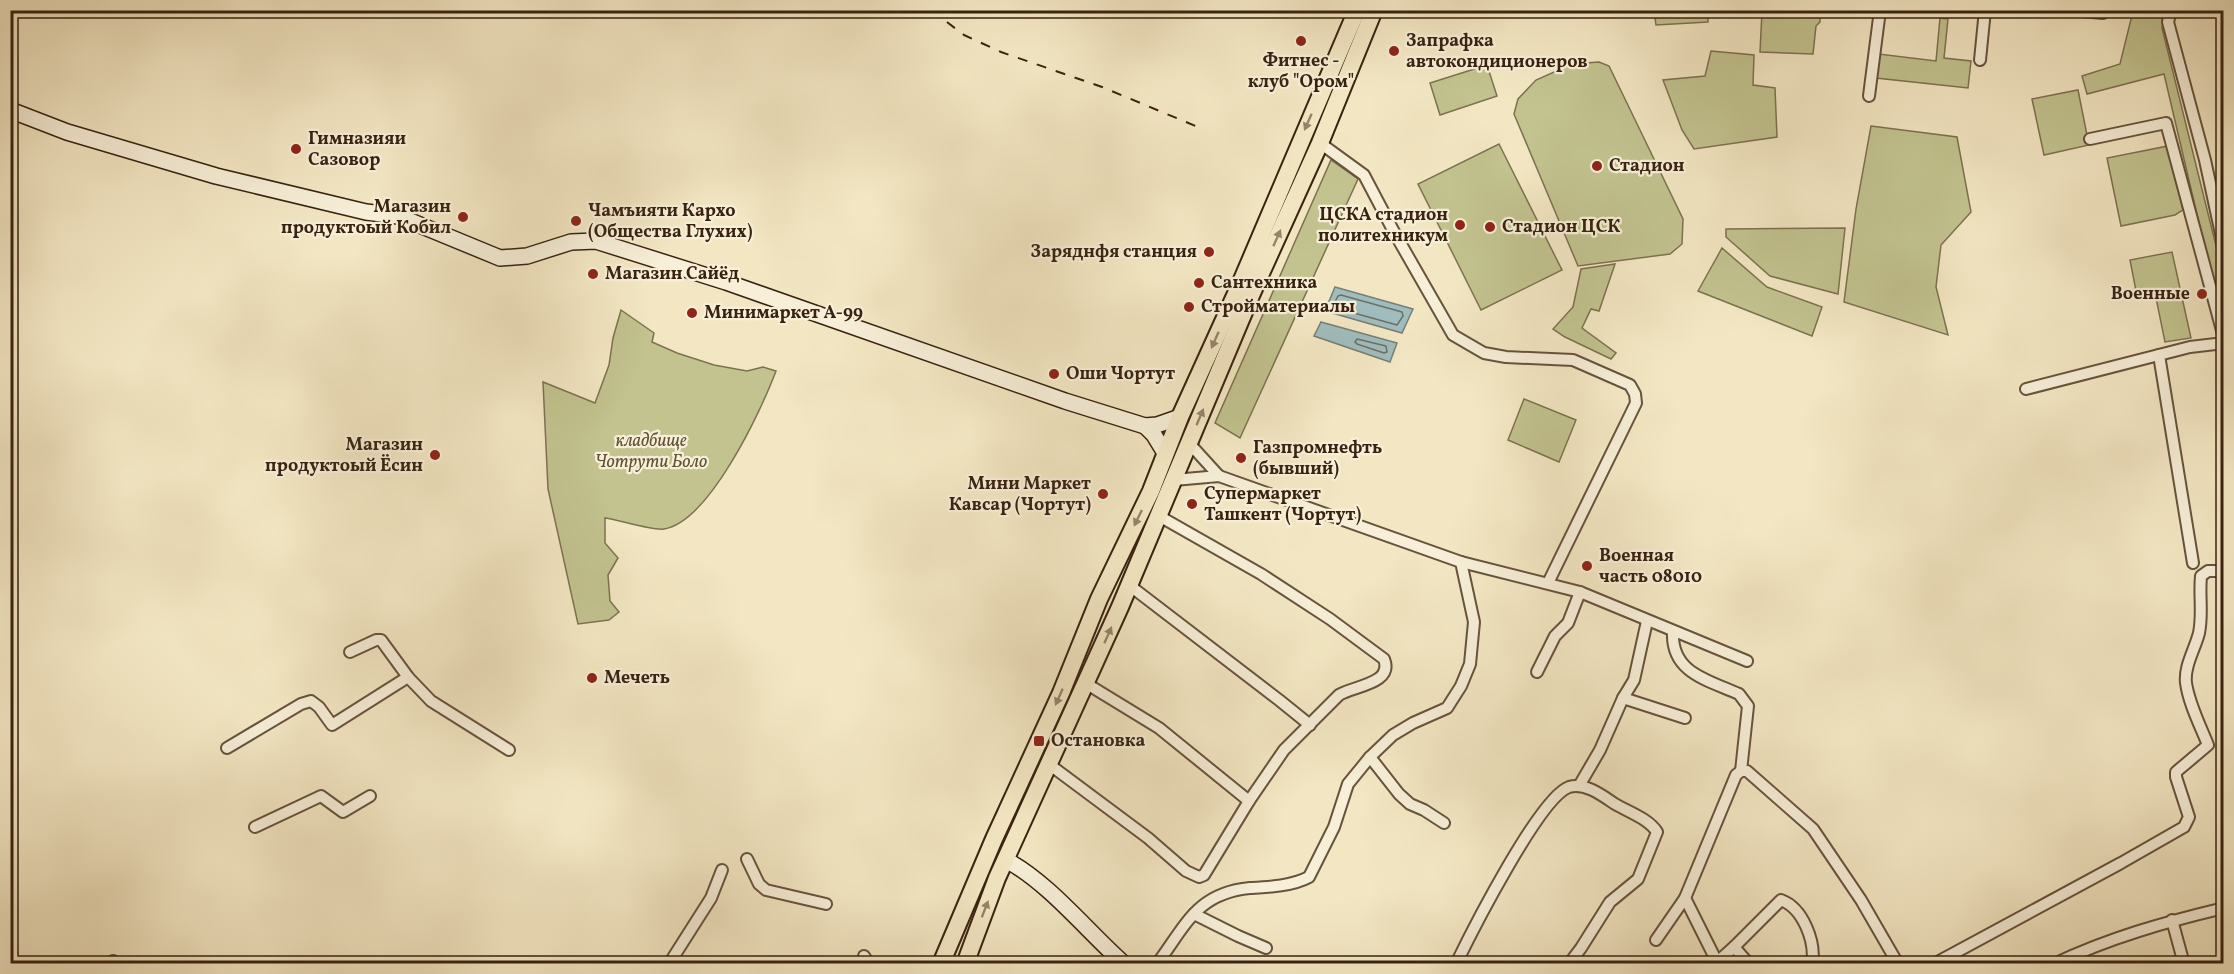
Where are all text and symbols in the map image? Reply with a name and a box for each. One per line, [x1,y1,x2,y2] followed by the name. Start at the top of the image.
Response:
[1406,29,1588,75] place label: Запрафка автокондиционеров
[1294,34,1308,48] marker: Фитнес - клуб "Ором"
[1387,44,1401,58] marker: Запрафка автокондиционеров
[1248,49,1354,95] place label: Фитнес - клуб "Ором"
[1304,113,1313,130] one-way arrow
[308,127,406,173] place label: Гимназияи Сазовор
[289,142,303,156] marker: Гимназияи Сазовор
[1609,154,1685,179] place label: Стадион
[1590,159,1604,173] marker: Стадион
[281,195,451,241] place label: Магазин продуктоый Кобил
[588,199,753,245] place label: Чамъияти Кархо (Общества Глухих)
[1318,203,1449,249] place label: ЦСКА стадион политехникум
[456,210,470,224] marker: Магазин продуктоый Кобил
[569,214,583,228] marker: Чамъияти Кархо (Общества Глухих)
[1502,215,1621,240] place label: Стадион ЦСК
[1453,218,1467,232] marker: ЦСКА стадион политехникум
[1483,220,1497,234] marker: Стадион ЦСК
[1273,229,1282,246] one-way arrow
[1031,240,1197,265] place label: Заряднфя станция
[1202,245,1216,259] marker: Заряднфя станция
[605,262,739,287] place label: Магазин Сайёд
[586,267,600,281] marker: Магазин Сайёд
[1211,271,1317,296] place label: Сантехника
[1192,276,1206,290] marker: Сантехника
[2111,282,2190,307] place label: Военные
[2195,287,2209,301] marker: Военные
[1201,295,1355,320] place label: Стройматериалы
[1182,300,1196,314] marker: Стройматериалы
[704,301,863,326] place label: Минимаркет А-99
[685,306,699,320] marker: Минимаркет А-99
[1210,331,1220,349] one-way arrow
[1066,362,1175,387] place label: Оши Чортут
[1047,367,1061,381] marker: Оши Чортут
[1195,407,1205,425] one-way arrow
[595,429,707,475] park label: кладбище Чотрути Боло
[265,433,423,479] place label: Магазин продуктоый Ёсин
[1253,436,1382,482] place label: Газпромнефть (бывший)
[428,448,442,462] marker: Магазин продуктоый Ёсин
[1234,451,1248,465] marker: Газпромнефть (бывший)
[949,472,1091,518] place label: Мини Маркет Кавсар (Чортут)
[1204,482,1362,528] place label: Супермаркет Ташкент (Чортут)
[1096,487,1110,501] marker: Мини Маркет Кавсар (Чортут)
[1185,497,1199,511] marker: Супермаркет Ташкент (Чортут)
[1133,510,1142,527] one-way arrow
[1599,544,1702,590] place label: Военная часть 08010
[1580,559,1594,573] marker: Военная часть 08010
[1103,626,1112,643] one-way arrow
[604,666,670,691] place label: Мечеть
[585,671,599,685] marker: Мечеть
[1054,688,1064,706] one-way arrow
[1051,729,1146,754] place label: Остановка
[1032,734,1046,748] marker: Остановка
[981,899,991,917] one-way arrow

